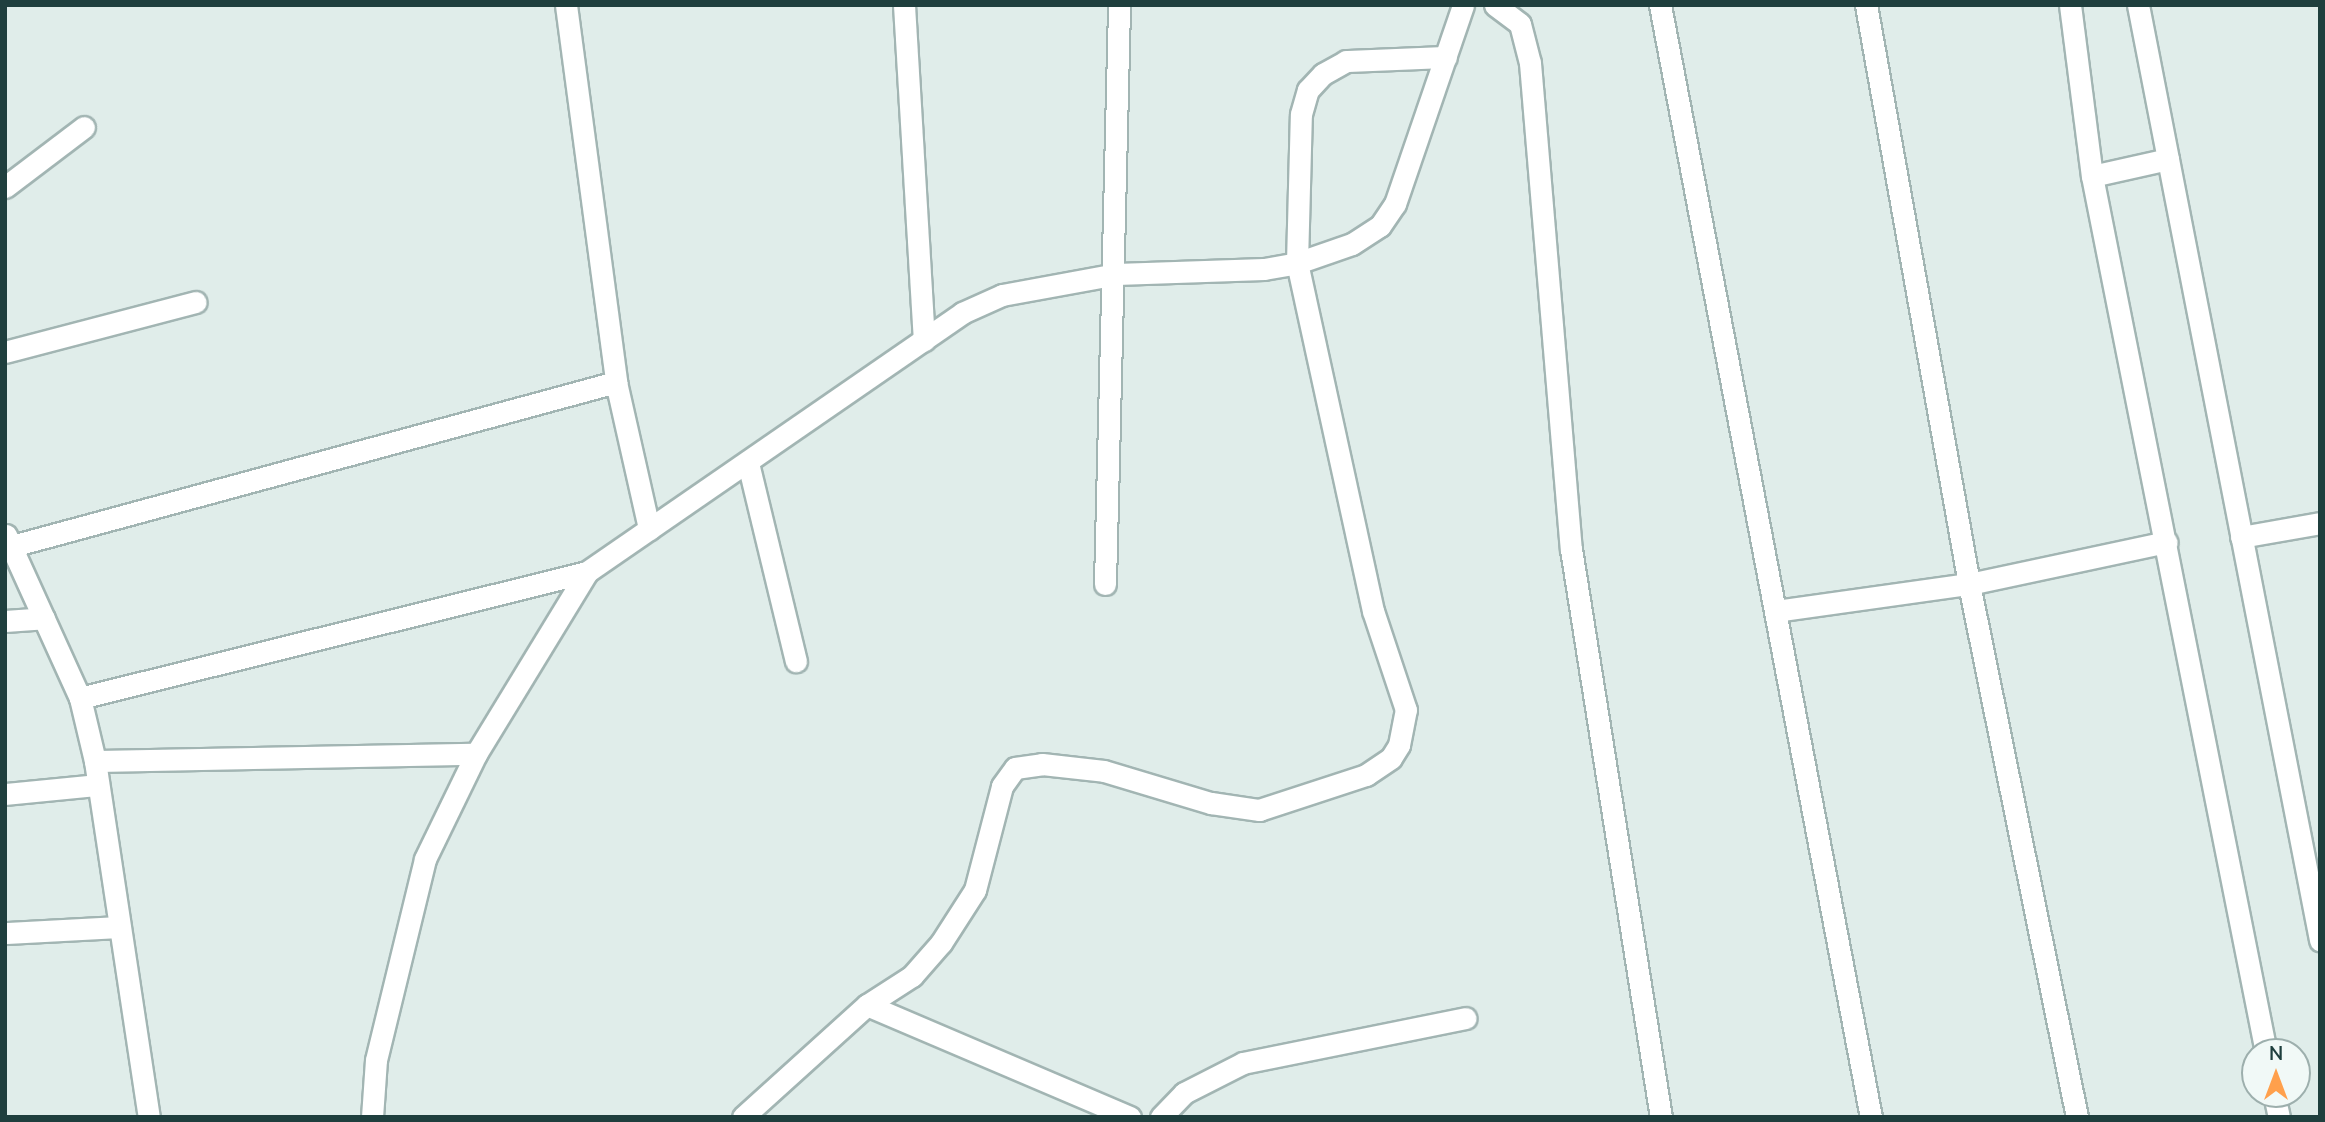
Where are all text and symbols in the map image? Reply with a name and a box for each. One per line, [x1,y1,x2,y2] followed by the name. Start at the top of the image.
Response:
[2241,1038,2311,1108] north arrow
[2269,1041,2283,1067] text: N

